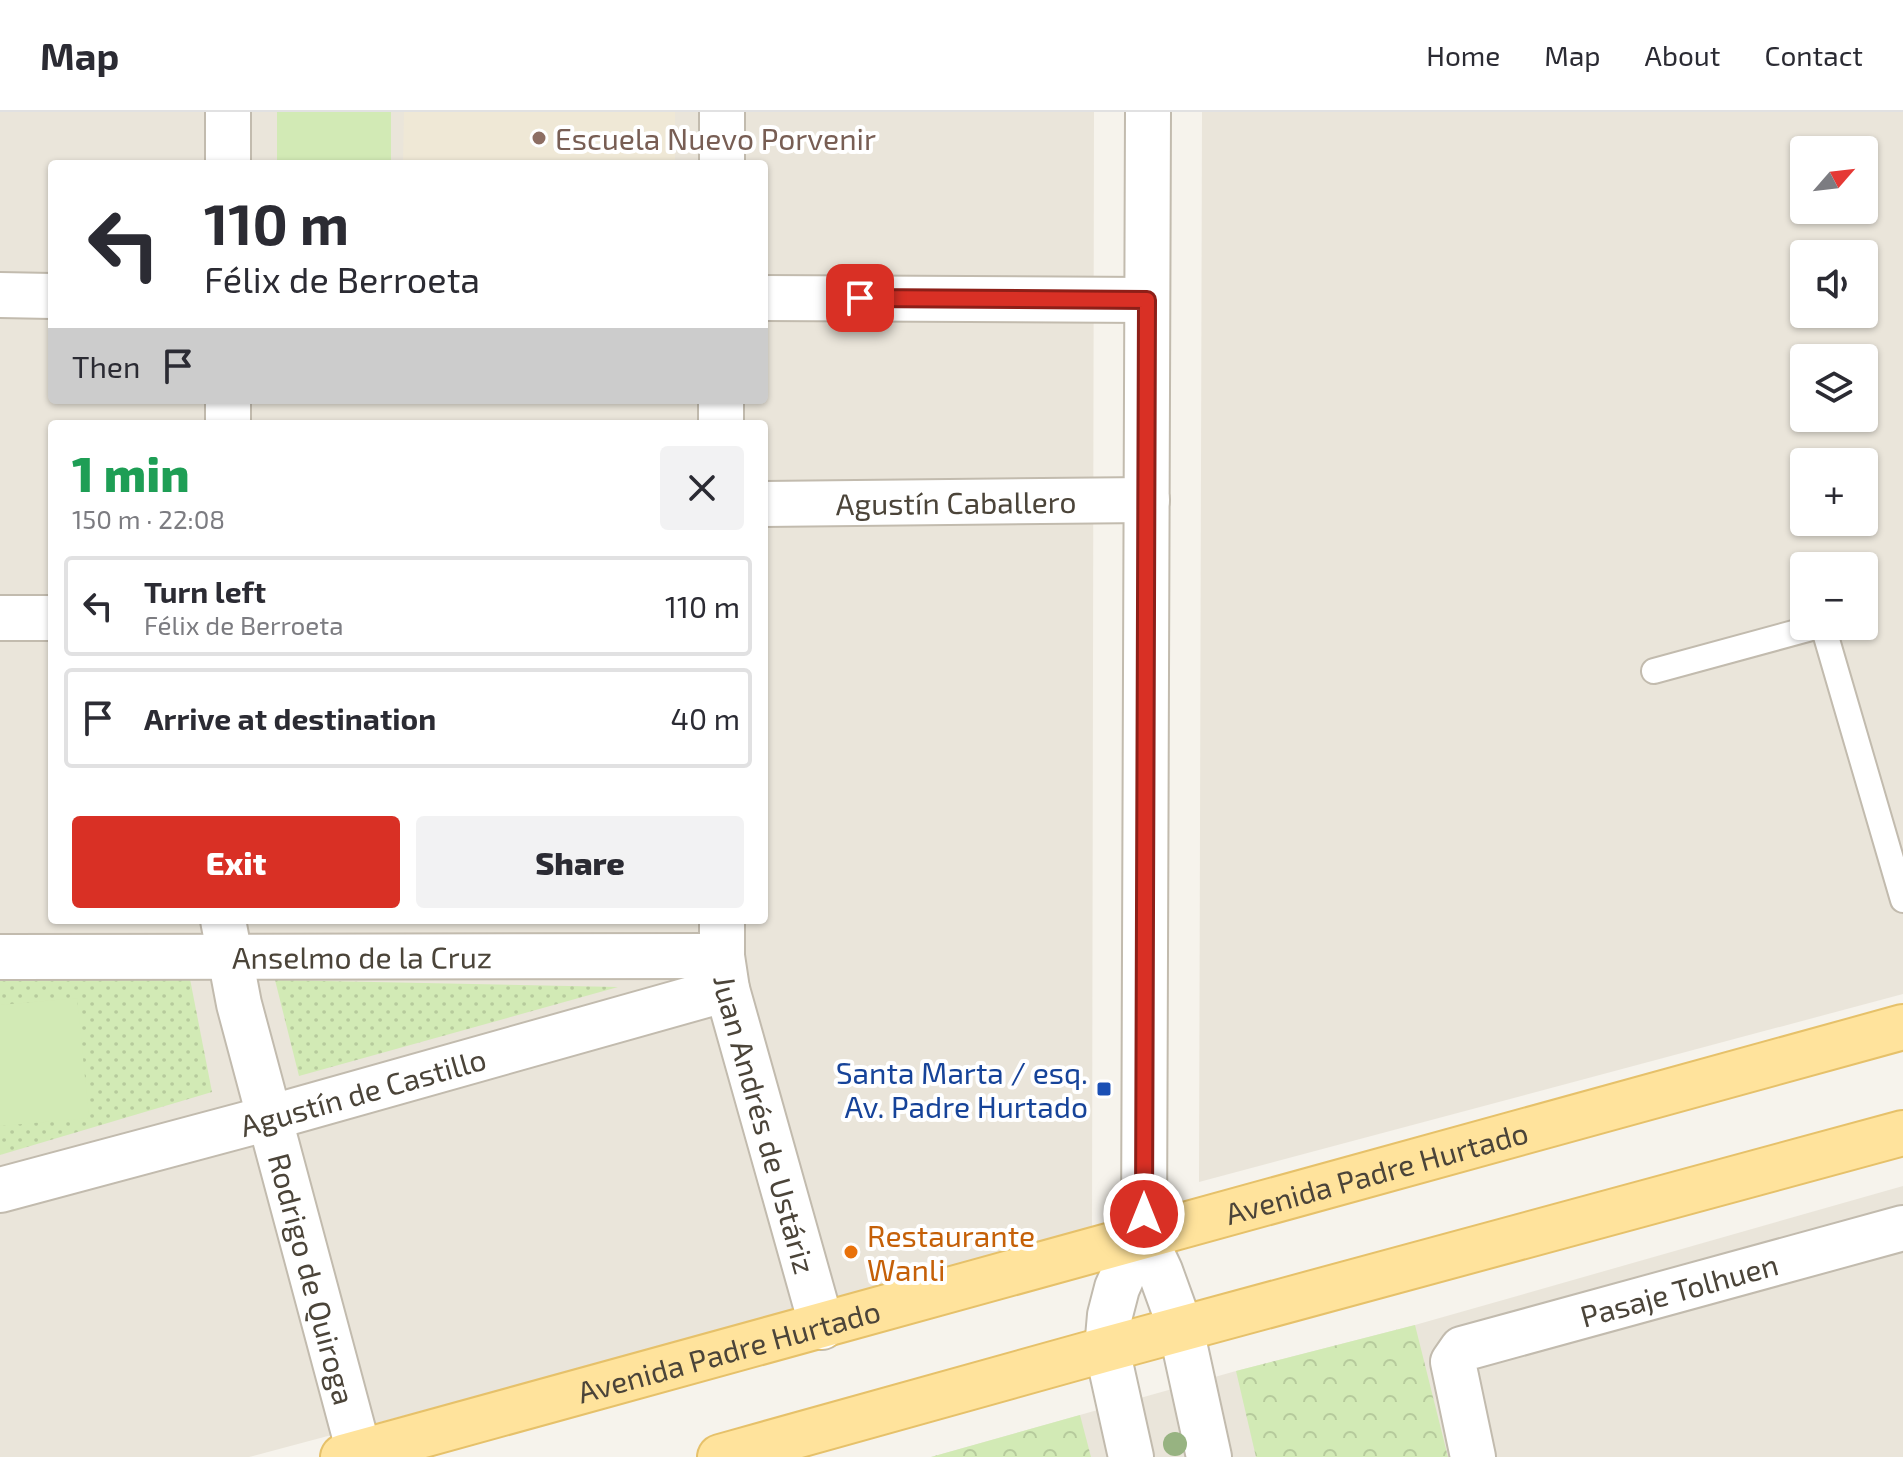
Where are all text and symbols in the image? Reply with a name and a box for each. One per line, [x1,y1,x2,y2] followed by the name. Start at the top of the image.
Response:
[40,32,119,78] text: Map
[1426,38,1500,72] text: Home
[1544,38,1601,72] text: Map
[1645,38,1720,72] text: About
[1764,38,1863,72] text: Contact
[555,120,876,156] place label: Escuela Nuevo Porvenir
[530,129,548,147] marker: Escuela Nuevo Porvenir
[1790,136,1878,224] north arrow
[1790,136,1878,640] map controls
[204,189,349,256] text: 110 m
[72,192,176,296] icon: left
[1790,240,1878,328] button: sound
[204,257,480,300] text: Félix de Berroeta
[826,264,894,332] pin
[838,276,882,320] icon: arrive
[156,344,200,388] icon: arrive
[1790,344,1878,432] button: layers
[72,348,140,384] text: Then
[72,444,190,502] text: 1 min
[660,446,744,530] button: close
[1790,448,1878,536] button: +
[835,483,1077,521] street label: Agustín Caballero
[72,503,225,534] text: 150 m · 22:08
[1790,552,1878,640] button: −
[144,573,266,609] text: Turn left
[76,584,120,628] icon: left
[665,588,740,624] text: 110 m
[144,609,343,640] text: Félix de Berroeta
[76,696,120,740] icon: arrive
[144,700,436,736] text: Arrive at destination
[670,700,740,736] text: 40 m
[72,816,400,908] button: Exit
[416,816,744,908] button: Share
[232,938,492,975] street label: Anselmo de la Cruz
[707,973,824,1278] street label: Juan Andrés de Ustáriz
[236,1040,490,1143] street label: Agustín de Castillo
[836,1054,1088,1124] place label: Santa Marta / esq. Av. Padre Hurtado
[1095,1080,1113,1098] marker: Santa Marta / esq. Av. Padre Hurtado
[1221,1113,1532,1231] street label: Avenida Padre Hurtado
[262,1149,363,1409] street label: Rodrigo de Quiroga
[1102,1172,1186,1256] position arrow
[867,1217,1035,1287] place label: Restaurante Wanli
[842,1243,860,1261] marker: Restaurante Wanli
[1576,1245,1782,1334] street label: Pasaje Tolhuen
[573,1292,884,1410] street label: Avenida Padre Hurtado

